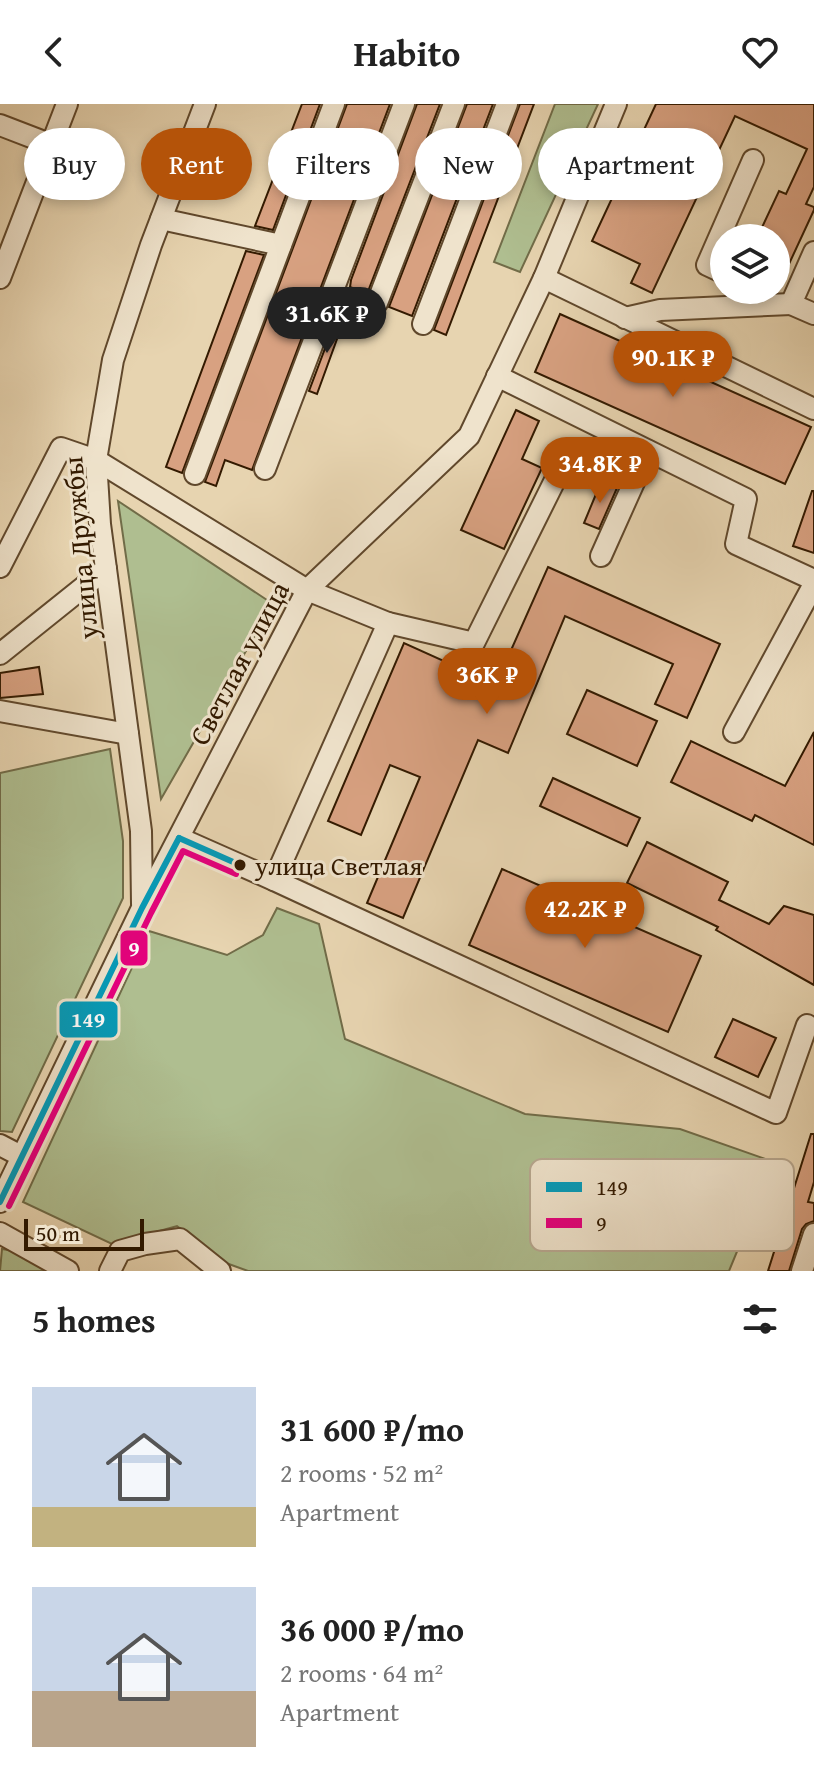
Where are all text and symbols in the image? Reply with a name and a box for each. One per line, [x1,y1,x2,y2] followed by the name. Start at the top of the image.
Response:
[353,26,461,79] text: Habito
[32,30,76,74] icon: back
[738,30,782,74] icon: heart
[24,128,125,200] chip: Buy
[141,128,252,200] chip: Rent
[268,128,399,200] chip: Filters
[415,128,522,200] chip: New
[538,128,723,200] chip: Apartment
[710,224,790,304] map controls
[710,224,790,304] button: layers
[253,287,401,355] pin: 31.6K ₽
[285,293,369,332] text: 31.6K ₽
[599,331,747,399] pin: 90.1K ₽
[631,337,715,376] text: 90.1K ₽
[526,437,674,505] pin: 34.8K ₽
[558,443,642,482] text: 34.8K ₽
[51,455,108,642] street label: улица Дружбы
[178,573,299,752] street label: Светлая улица
[431,648,543,716] pin: 36K ₽
[456,654,518,693] text: 36K ₽
[254,846,422,885] place label: улица Светлая
[232,857,248,873] marker: улица Светлая
[511,882,659,950] pin: 42.2K ₽
[543,888,627,927] text: 42.2K ₽
[119,929,149,967] line badge: 9
[128,932,140,964] text: 9
[58,1000,119,1039] line badge: 149
[71,1003,105,1035] text: 149
[530,1159,794,1251] legend
[596,1171,628,1203] text: 149
[596,1207,607,1239] text: 9
[24,1215,144,1251] scale bar
[36,1217,80,1249] text: 50 m
[32,1295,156,1344] text: 5 homes
[738,1297,782,1341] icon: filters
[280,1404,464,1453] text: 31 600 ₽/mo
[96,1419,192,1515] icon: home
[280,1453,443,1492] text: 2 rooms · 52 m²
[280,1492,399,1531] text: Apartment
[280,1604,464,1653] text: 36 000 ₽/mo
[96,1619,192,1715] icon: home
[280,1653,443,1692] text: 2 rooms · 64 m²
[280,1692,399,1731] text: Apartment

